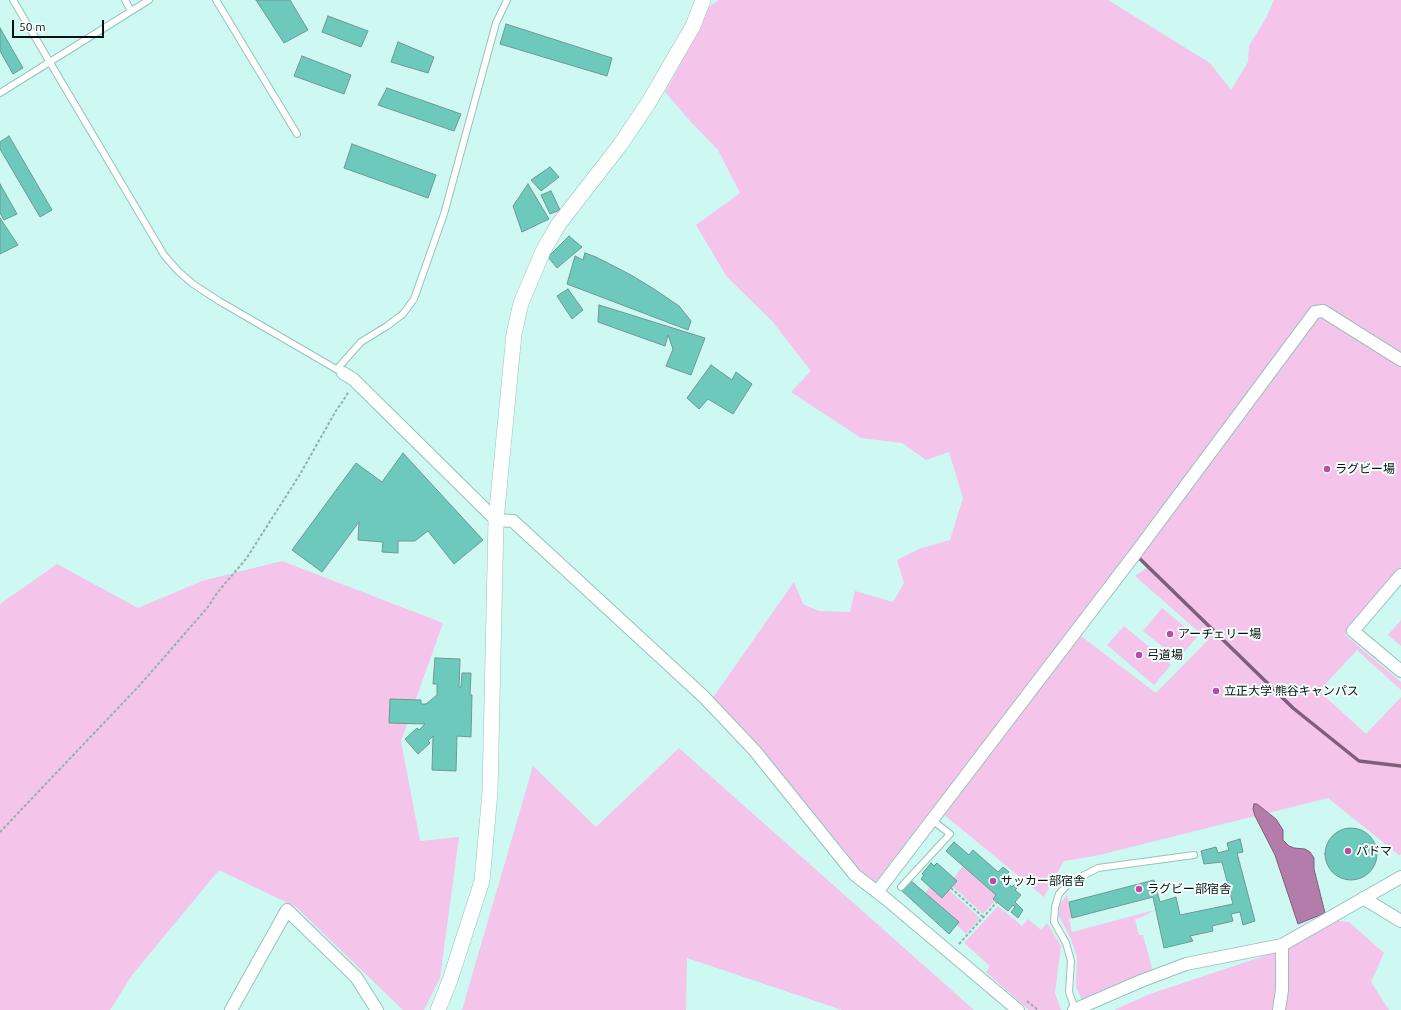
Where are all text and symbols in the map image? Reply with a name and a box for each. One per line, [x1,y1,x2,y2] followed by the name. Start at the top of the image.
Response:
[14,12,106,38] scale bar
[19,20,46,33] text: 50 m
[1335,462,1395,476] place label: ラグビー場
[1322,464,1332,474] marker: ラグビー場
[1178,627,1261,641] place label: アーチェリー場
[1165,629,1175,639] marker: アーチェリー場
[1147,648,1183,662] place label: 弓道場
[1134,650,1144,660] marker: 弓道場
[1224,684,1359,698] place label: 立正大学 熊谷キャンパス
[1211,686,1221,696] marker: 立正大学 熊谷キャンパス
[1356,844,1392,858] place label: パドマ
[1343,846,1353,856] marker: パドマ
[1001,874,1085,888] place label: サッカー部宿舎
[988,876,998,886] marker: サッカー部宿舎
[1147,882,1231,896] place label: ラグビー部宿舎
[1134,884,1144,894] marker: ラグビー部宿舎

